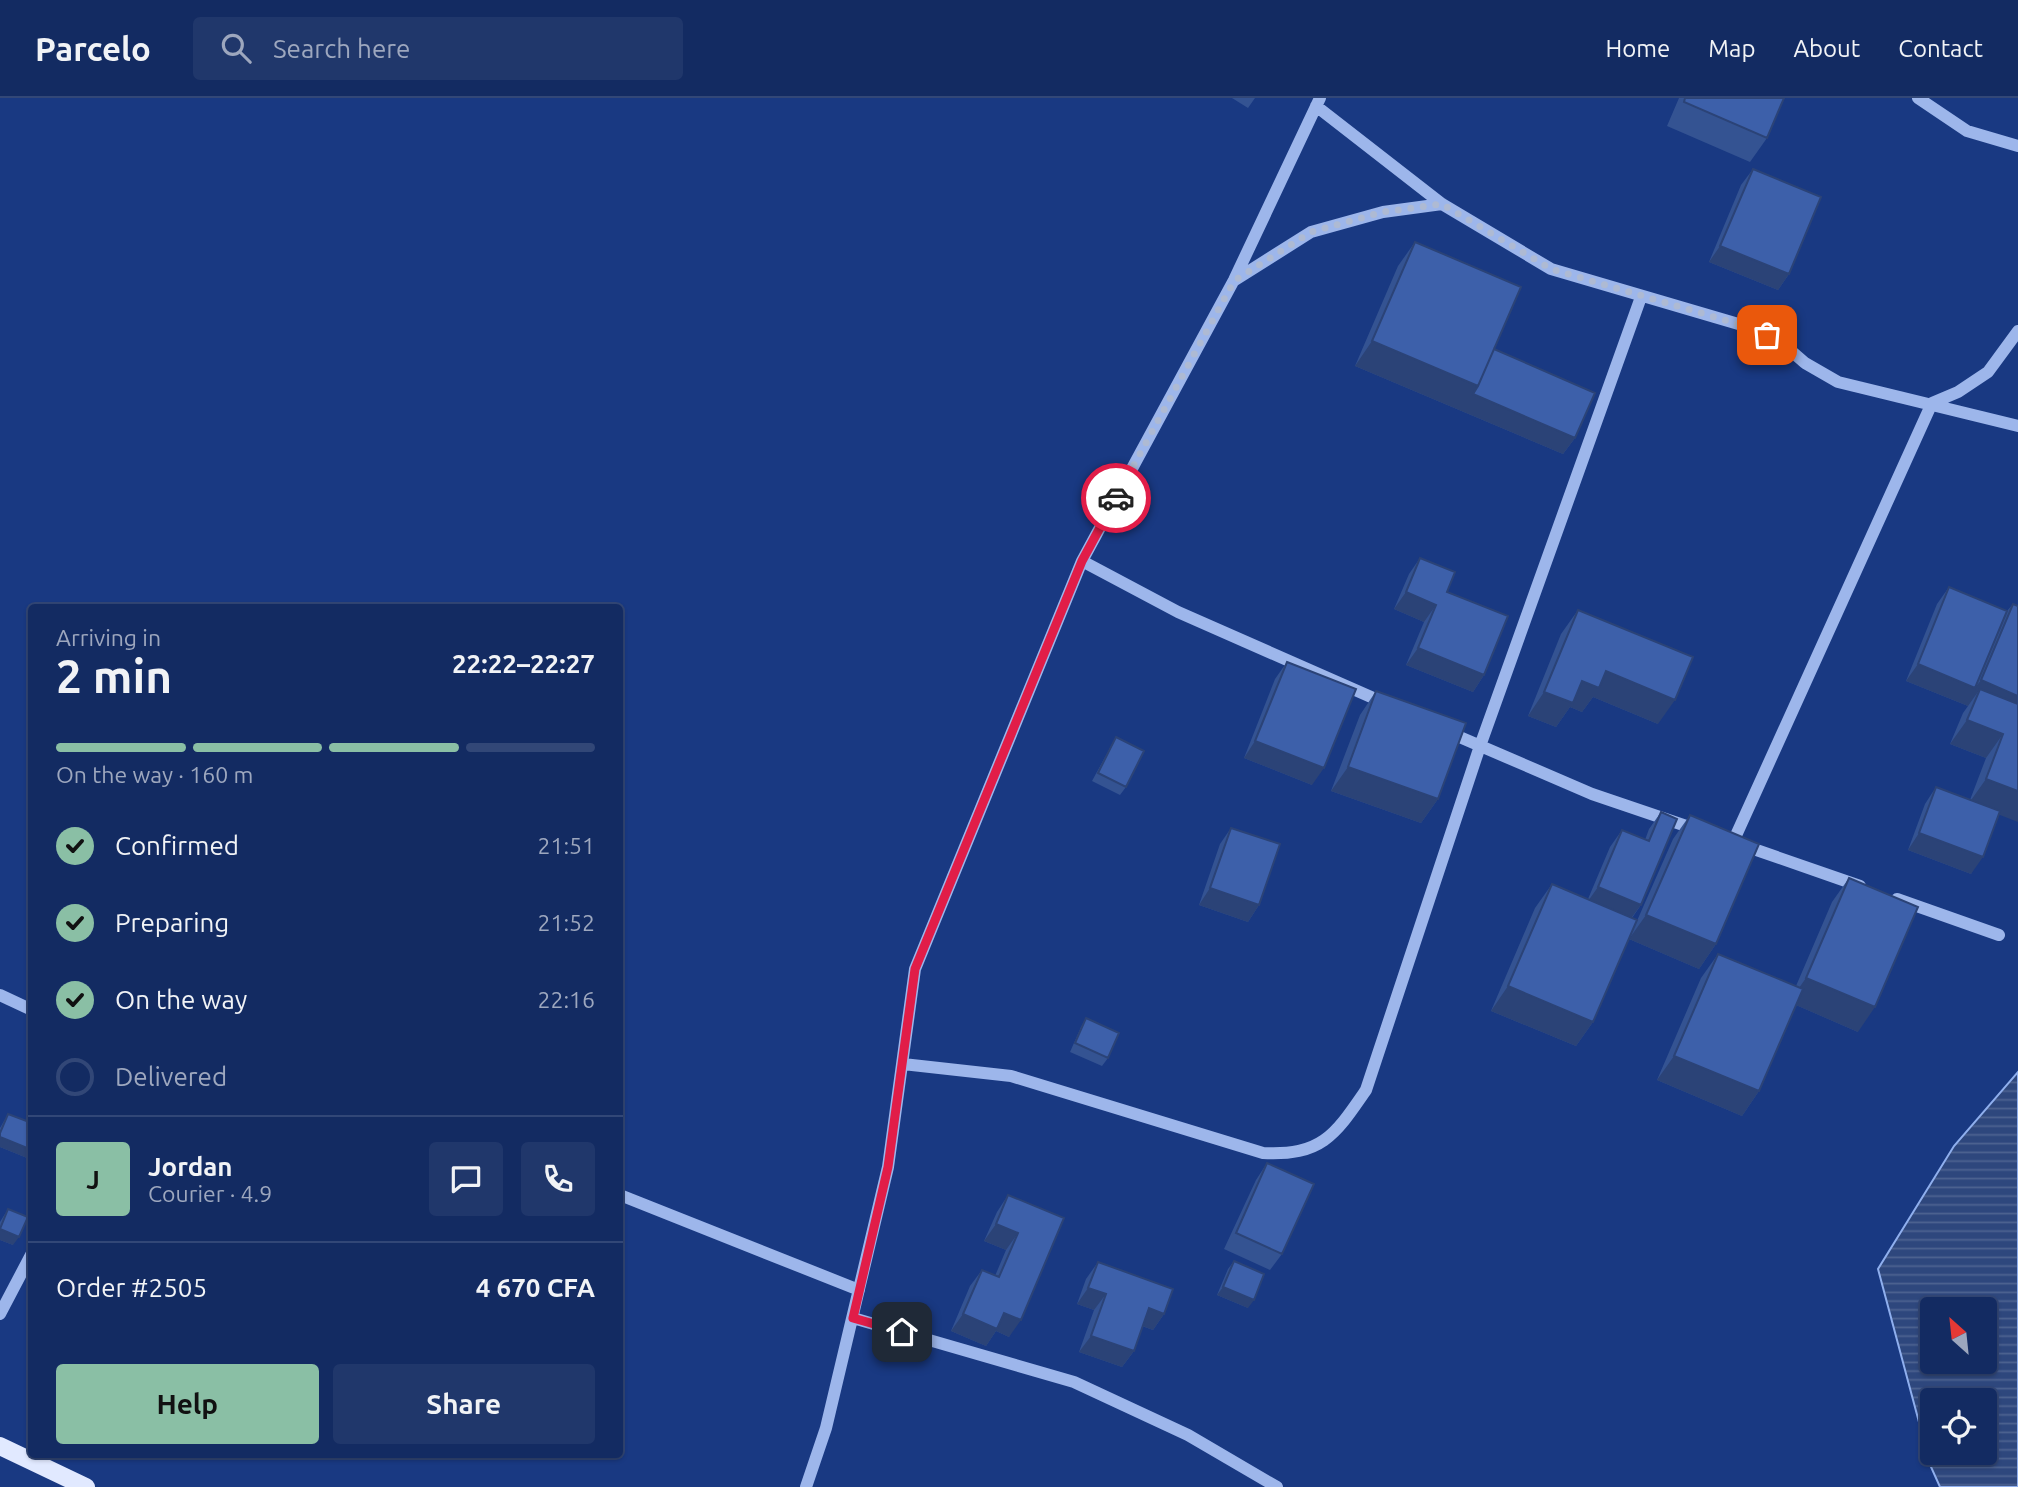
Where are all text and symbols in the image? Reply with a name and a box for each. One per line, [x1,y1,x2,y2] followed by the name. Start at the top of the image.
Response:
[193,17,683,80] search box
[217,29,255,67] icon: search
[35,30,151,67] text: Parcelo
[273,34,410,63] text: Search here
[1605,35,1670,62] text: Home
[1708,35,1755,62] text: Map
[1793,35,1860,62] text: About
[1898,35,1983,62] text: Contact
[1737,305,1797,365] pin
[1748,316,1786,354] icon: bag
[1081,463,1151,533] courier
[1097,479,1135,517] icon: car
[56,625,161,650] text: Arriving in
[452,649,595,678] text: 22:22–22:27
[56,650,172,702] text: 2 min
[56,762,253,787] text: On the way · 160 m
[56,827,94,865] icon: check
[115,831,239,860] text: Confirmed
[537,833,595,858] text: 21:51
[56,904,94,942] icon: check
[115,908,229,937] text: Preparing
[537,910,595,935] text: 21:52
[56,981,94,1019] icon: check
[115,985,247,1014] text: On the way
[537,987,595,1012] text: 22:16
[115,1062,227,1091] text: Delivered
[429,1142,503,1216] button: chat
[521,1142,595,1216] button: phone
[148,1152,233,1181] text: Jordan
[86,1165,100,1194] text: J
[148,1181,272,1206] text: Courier · 4.9
[56,1273,207,1302] text: Order #2505
[476,1273,595,1302] text: 4 670 CFA
[1920,1297,1997,1374] north arrow
[1920,1297,1997,1465] map controls
[872,1302,932,1362] pin
[883,1313,921,1351] icon: home
[56,1364,319,1444] button: Help
[333,1364,595,1444] button: Share
[1920,1388,1997,1465] button: locate

